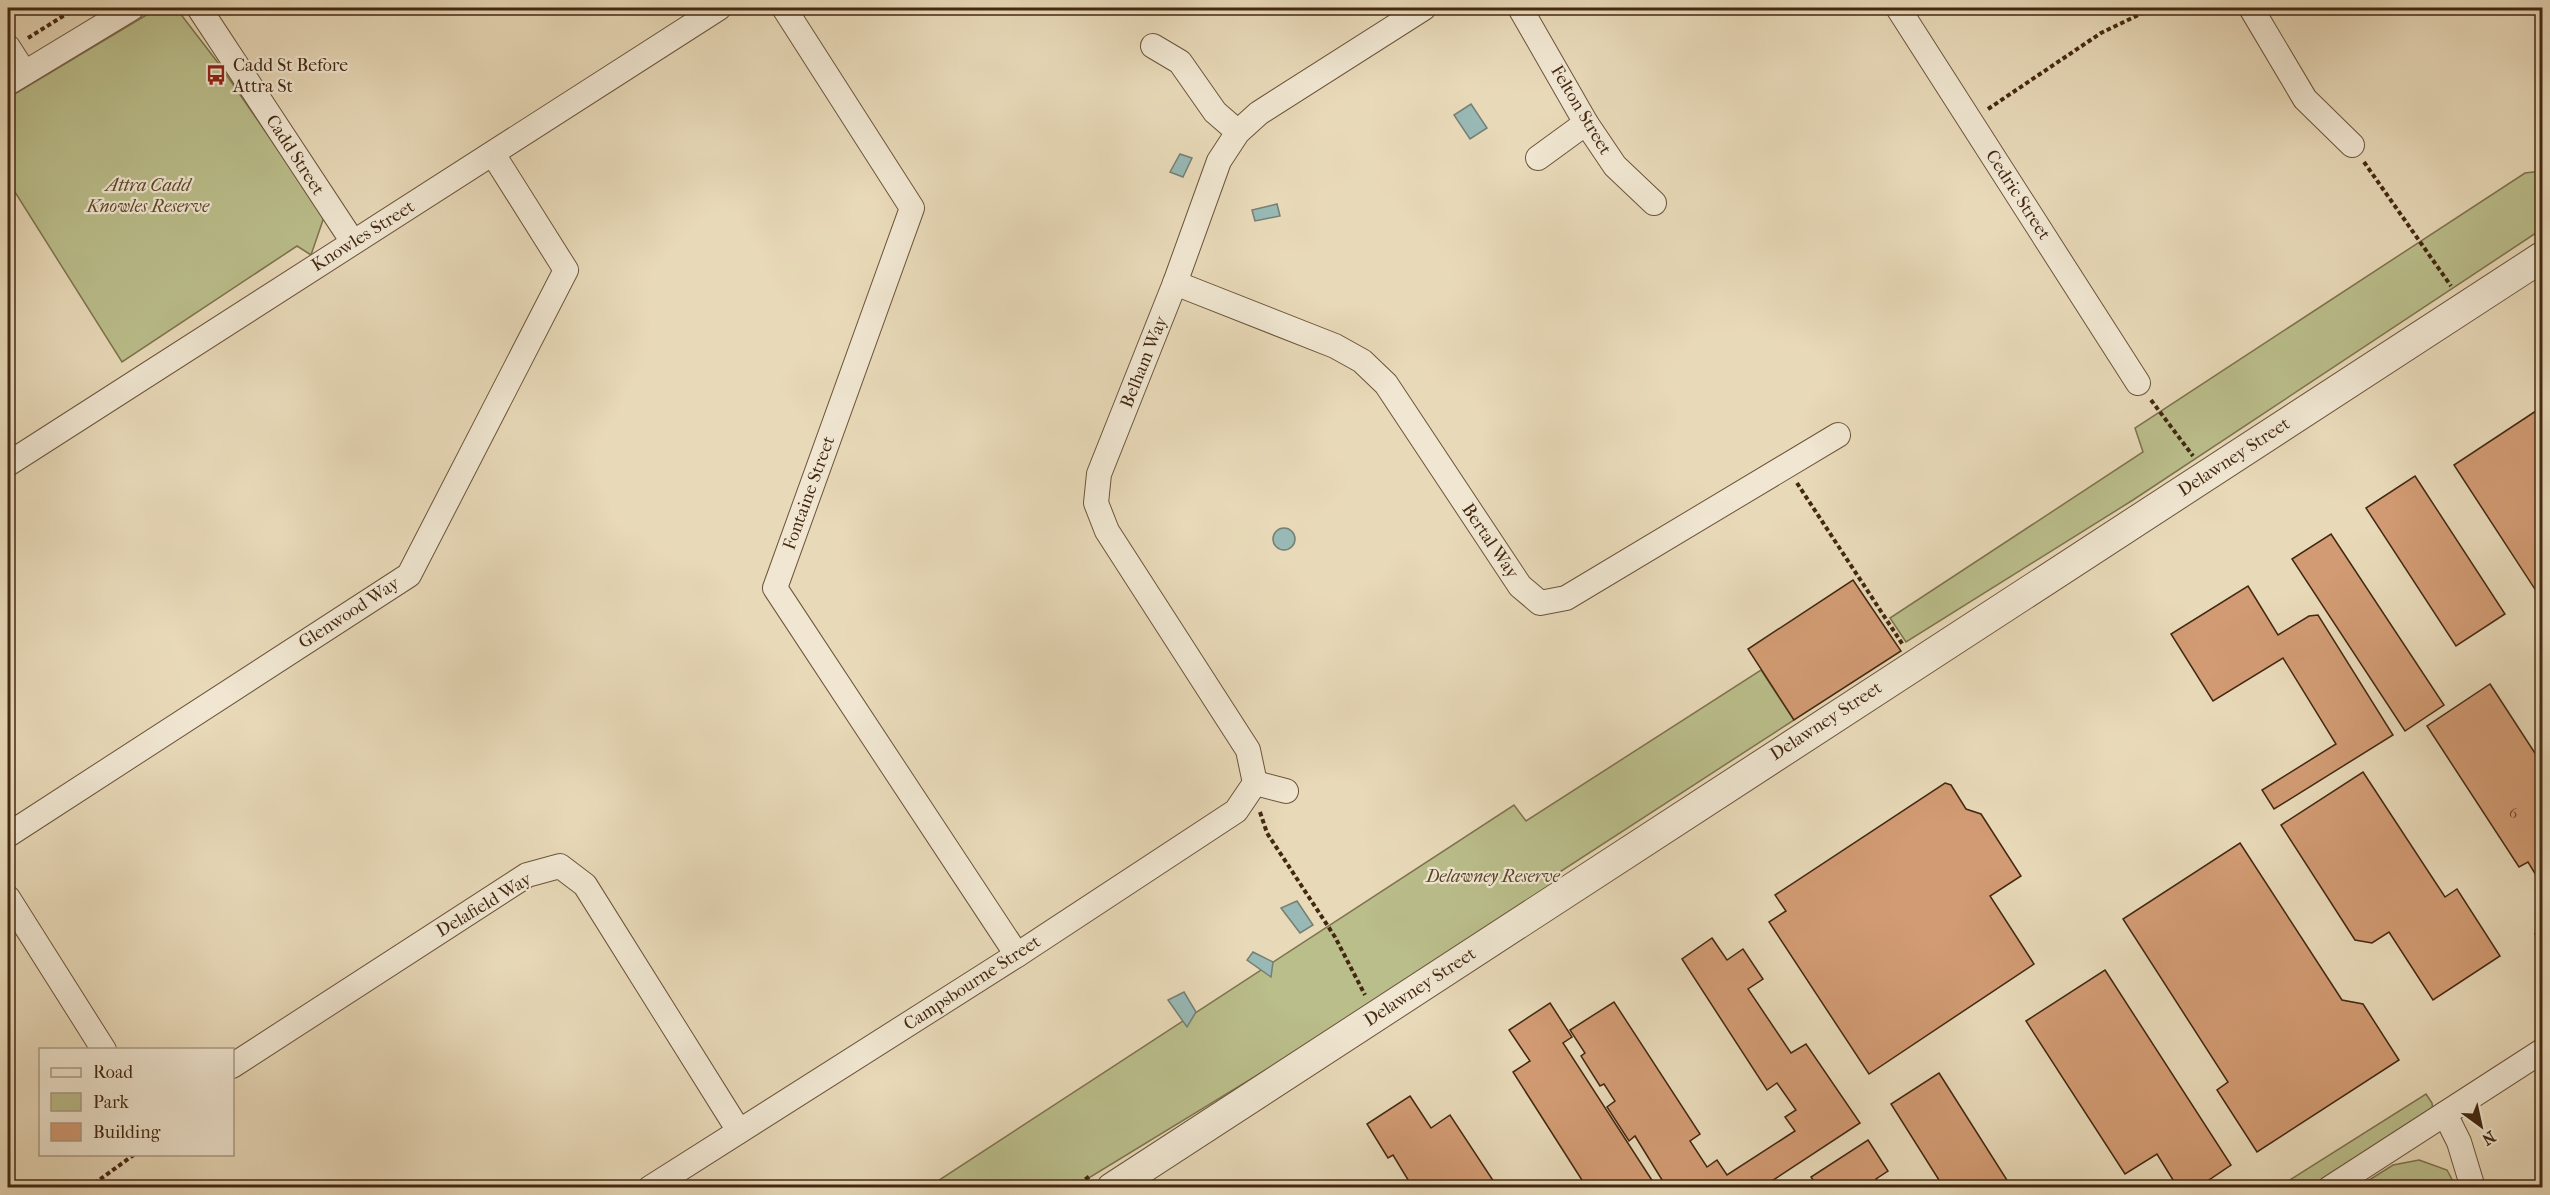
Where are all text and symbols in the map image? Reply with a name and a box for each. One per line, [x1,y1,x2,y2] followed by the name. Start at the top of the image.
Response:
[232,55,348,97] place label: Cadd St Before Attra St
[1546,62,1616,159] street label: Felton Street
[204,63,228,87] bus stop icon: Cadd St Before Attra St
[261,111,329,200] street label: Cadd Street
[1981,146,2055,244] street label: Cedric Street
[85,175,210,217] park label: Attra Cadd Knowles Reserve
[308,196,419,276] street label: Knowles Street
[1116,312,1172,411] street label: Belham Way
[2174,413,2294,501] street label: Delawney Street
[779,433,840,553] street label: Fontaine Street
[1457,499,1524,584] street label: Bertal Way
[295,572,404,653] street label: Glenwood Way
[1766,677,1886,765] street label: Delawney Street
[2509,804,2518,822] house number: 6
[1425,866,1561,887] park label: Delawney Reserve
[433,868,537,942] street label: Delafield Way
[900,931,1045,1035] street label: Campsbourne Street
[1360,943,1480,1031] street label: Delawney Street
[39,1048,234,1156] legend
[93,1062,133,1083] text: Road
[93,1092,130,1113] text: Park
[2451,1096,2511,1156] north arrow
[93,1122,161,1143] text: Building
[2478,1127,2499,1150] text: N

